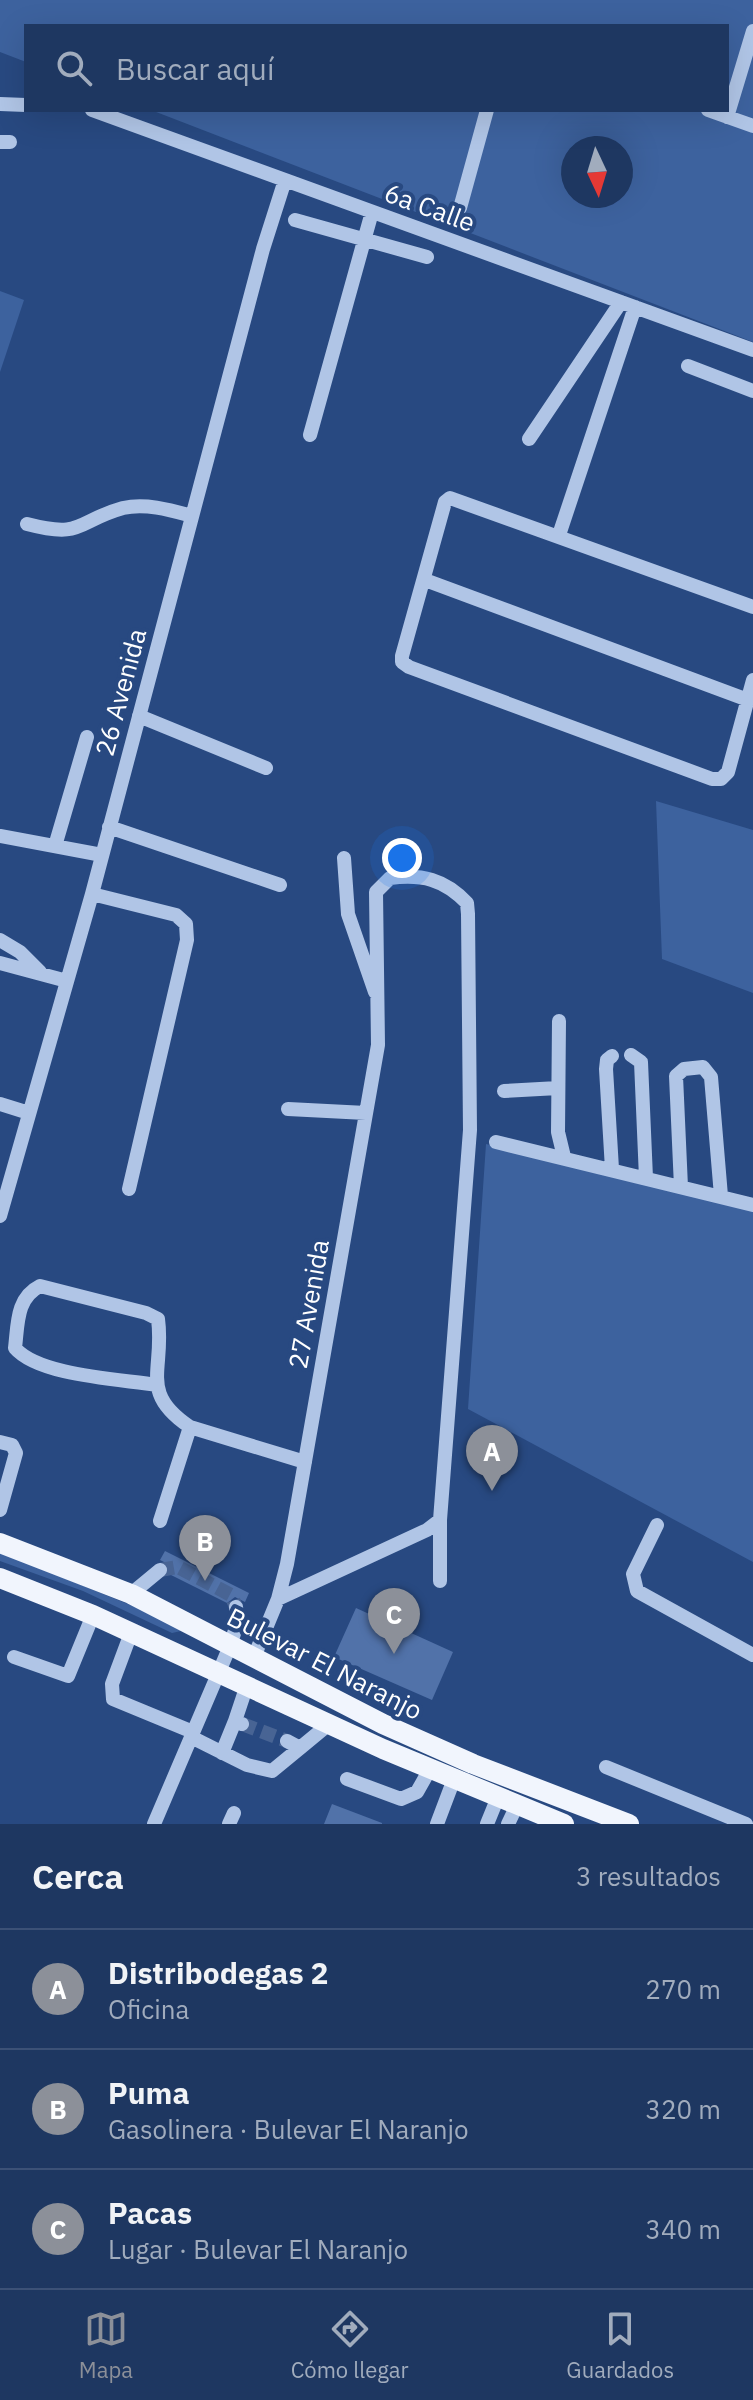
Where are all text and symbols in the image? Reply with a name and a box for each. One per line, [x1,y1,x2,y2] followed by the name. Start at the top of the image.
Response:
[24,24,729,112] search box
[52,46,96,90] icon: search
[116,49,274,88] text: Buscar aquí
[561,136,633,208] north arrow
[380,175,480,239] street label: 6a Calle
[87,624,153,759] street label: 26 Avenida
[382,838,422,878] your location
[280,1237,336,1371] street label: 27 Avenida
[466,1425,518,1491] pin: A
[179,1515,231,1581] pin: B
[368,1588,420,1654] pin: C
[222,1599,428,1727] street label: Bulevar El Naranjo
[32,1854,124,1898] text: Cerca
[576,1859,721,1893] text: 3 resultados
[108,1953,329,1992] text: Distribodegas 2
[49,1972,67,2006] text: A
[645,1972,721,2006] text: 270 m
[108,1992,189,2026] text: Oficina
[108,2073,189,2112] text: Puma
[49,2092,67,2126] text: B
[645,2092,721,2126] text: 320 m
[108,2112,469,2146] text: Gasolinera · Bulevar El Naranjo
[108,2193,192,2232] text: Pacas
[50,2212,66,2246] text: C
[645,2212,721,2246] text: 340 m
[108,2232,408,2266] text: Lugar · Bulevar El Naranjo
[79,2307,133,2384] tab: Mapa
[291,2307,409,2384] tab: Cómo llegar
[566,2307,674,2384] tab: Guardados

